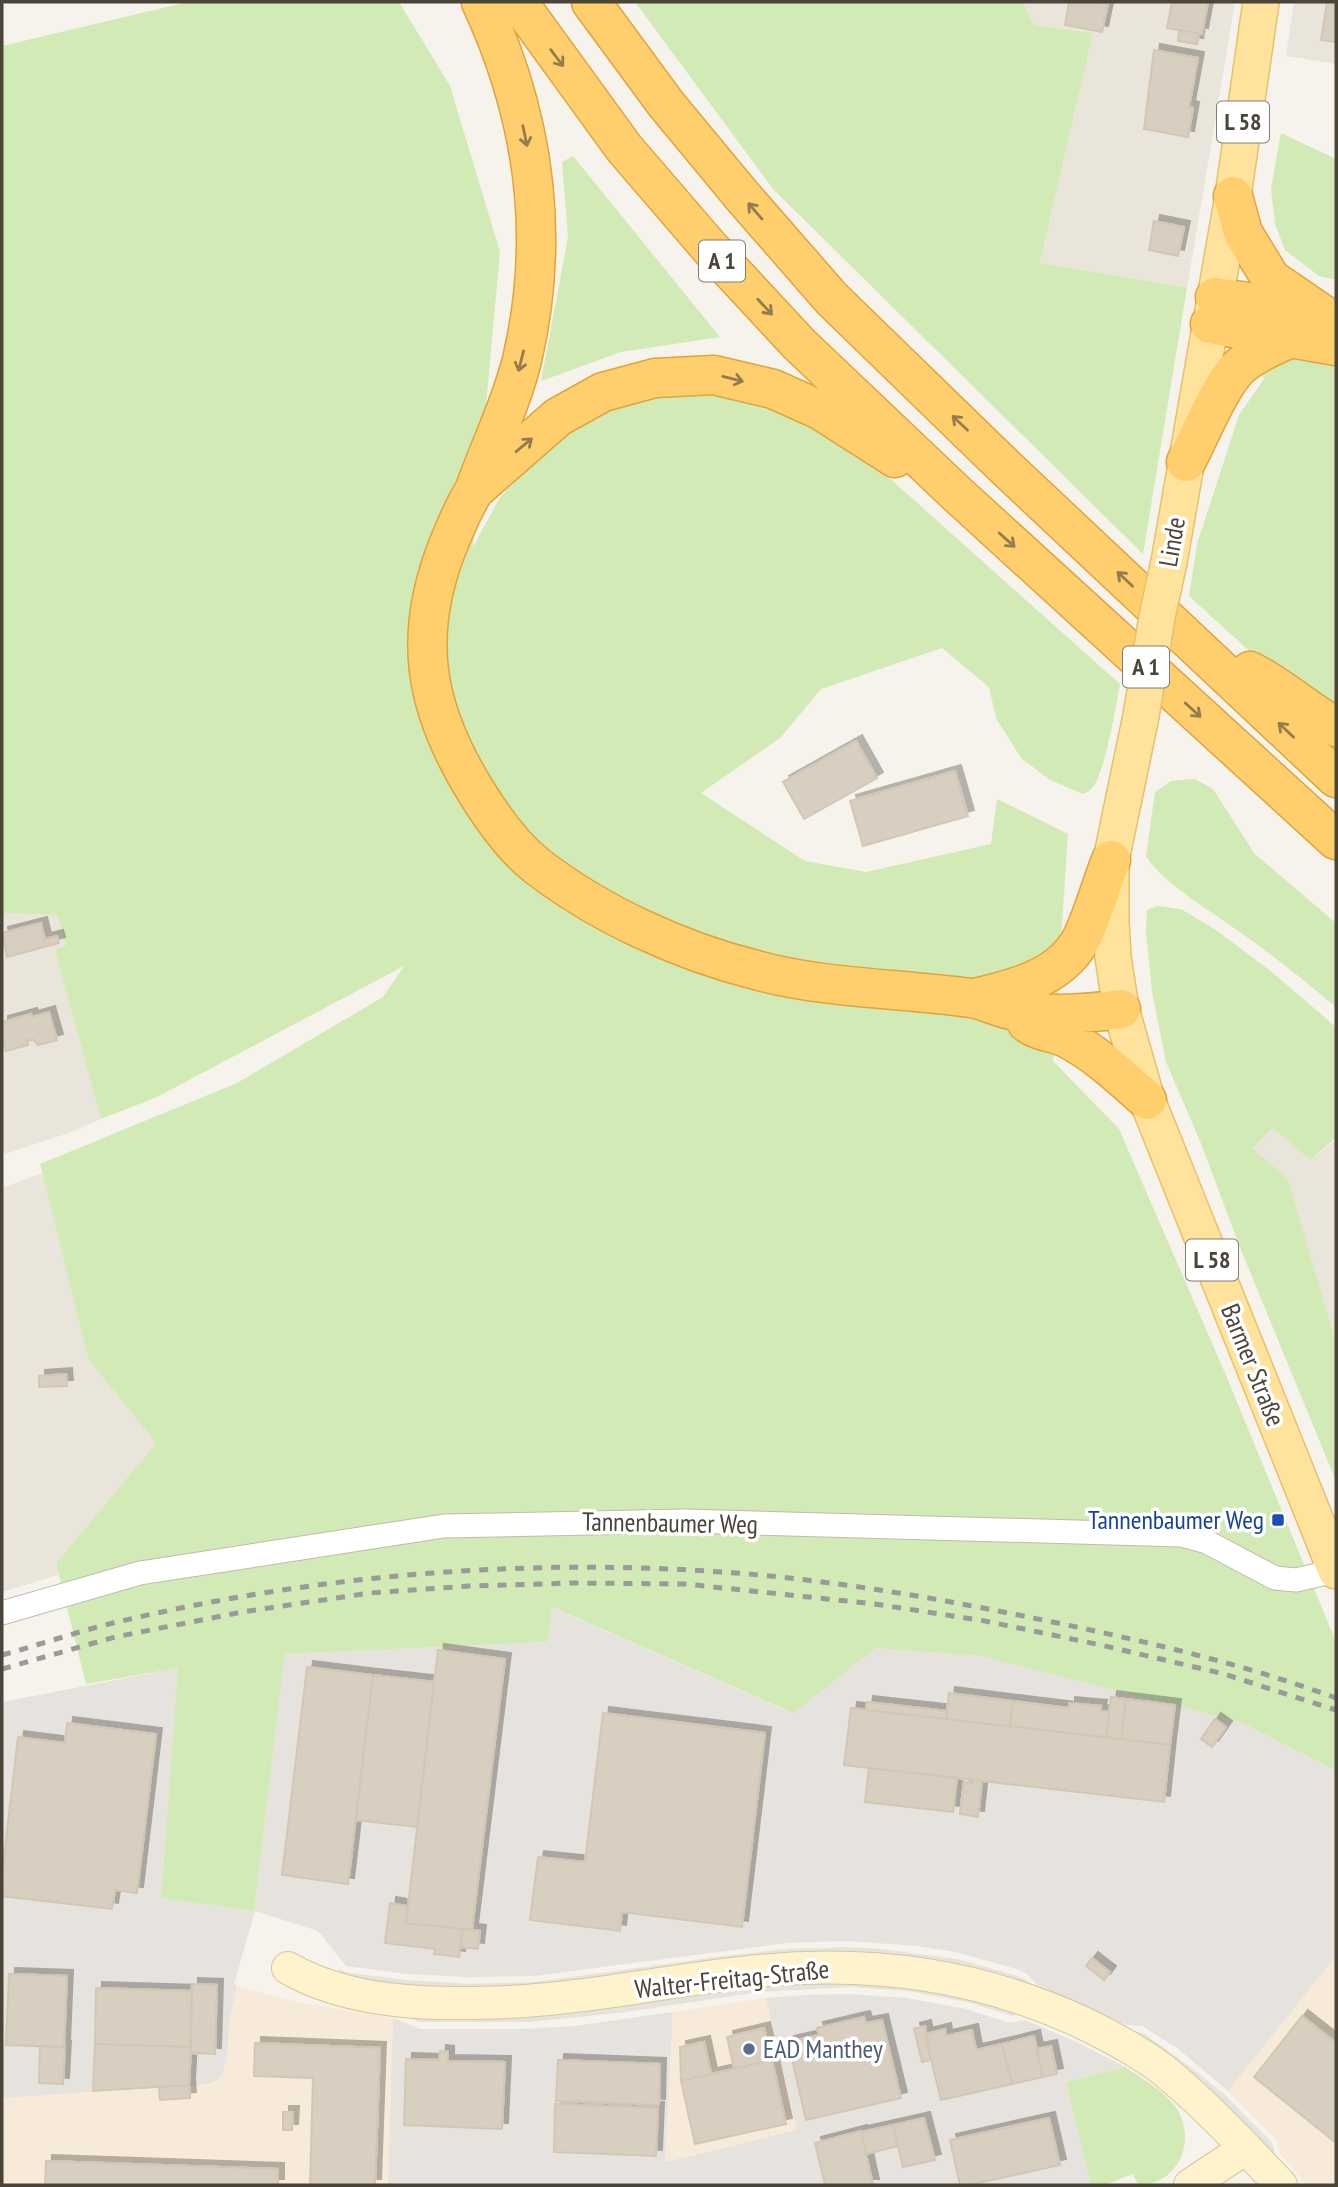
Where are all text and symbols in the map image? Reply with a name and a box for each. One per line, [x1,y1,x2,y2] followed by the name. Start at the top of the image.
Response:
[550,48,565,66] one-way arrow
[1217,101,1269,142] road number: L 58
[519,124,533,147] one-way arrow
[747,202,763,220] one-way arrow
[699,240,745,282] road number: A 1
[757,299,774,316] one-way arrow
[514,349,527,372] one-way arrow
[721,373,744,386] one-way arrow
[952,414,969,431] one-way arrow
[515,437,533,453] one-way arrow
[1151,515,1192,569] street label: Linde
[998,532,1016,548] one-way arrow
[1117,571,1134,588] one-way arrow
[1123,646,1169,688] road number: A 1
[1184,702,1202,718] one-way arrow
[1278,722,1295,739] one-way arrow
[1186,1240,1238,1280] road number: L 58
[1214,1299,1293,1431] street label: Barmer Straße
[1088,1503,1264,1536] place label: Tannenbaumer Weg
[582,1504,758,1541] street label: Tannenbaumer Weg
[1270,1512,1286,1528] marker: Tannenbaumer Weg
[633,1952,831,2005] street label: Walter-Freitag-Straße
[763,2032,883,2065] place label: EAD Manthey
[741,2041,757,2057] marker: EAD Manthey

